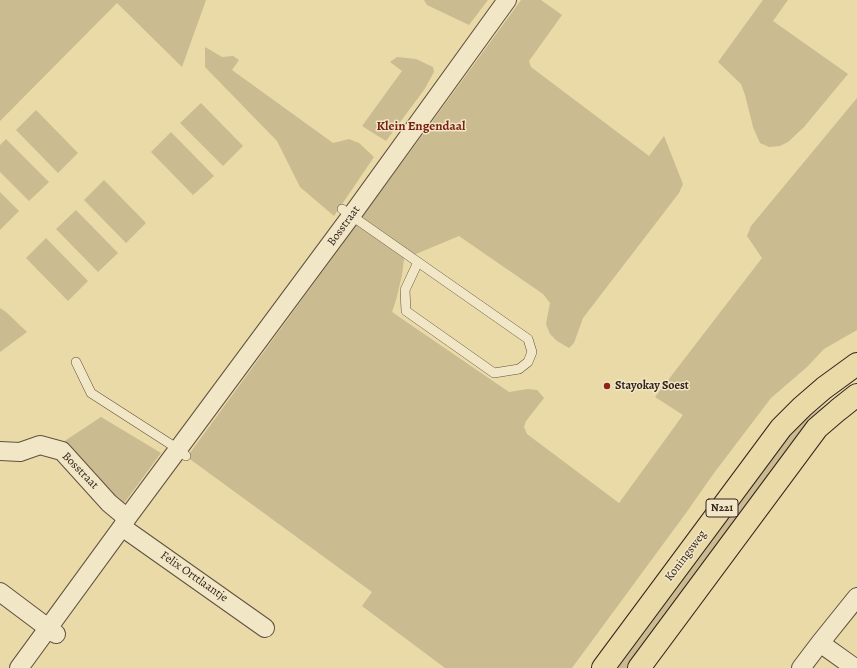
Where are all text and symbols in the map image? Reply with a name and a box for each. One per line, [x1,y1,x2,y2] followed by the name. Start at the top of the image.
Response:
[377,119,465,135] district label: Klein Engendaal
[325,203,363,249] street label: Bosstraat
[615,379,689,393] place label: Stayokay Soest
[602,381,612,391] marker: Stayokay Soest
[59,449,101,493] street label: Bosstraat
[706,499,738,517] road number: N221
[662,528,710,584] street label: Koningsweg
[157,548,231,606] street label: Felix Orttlaantje

